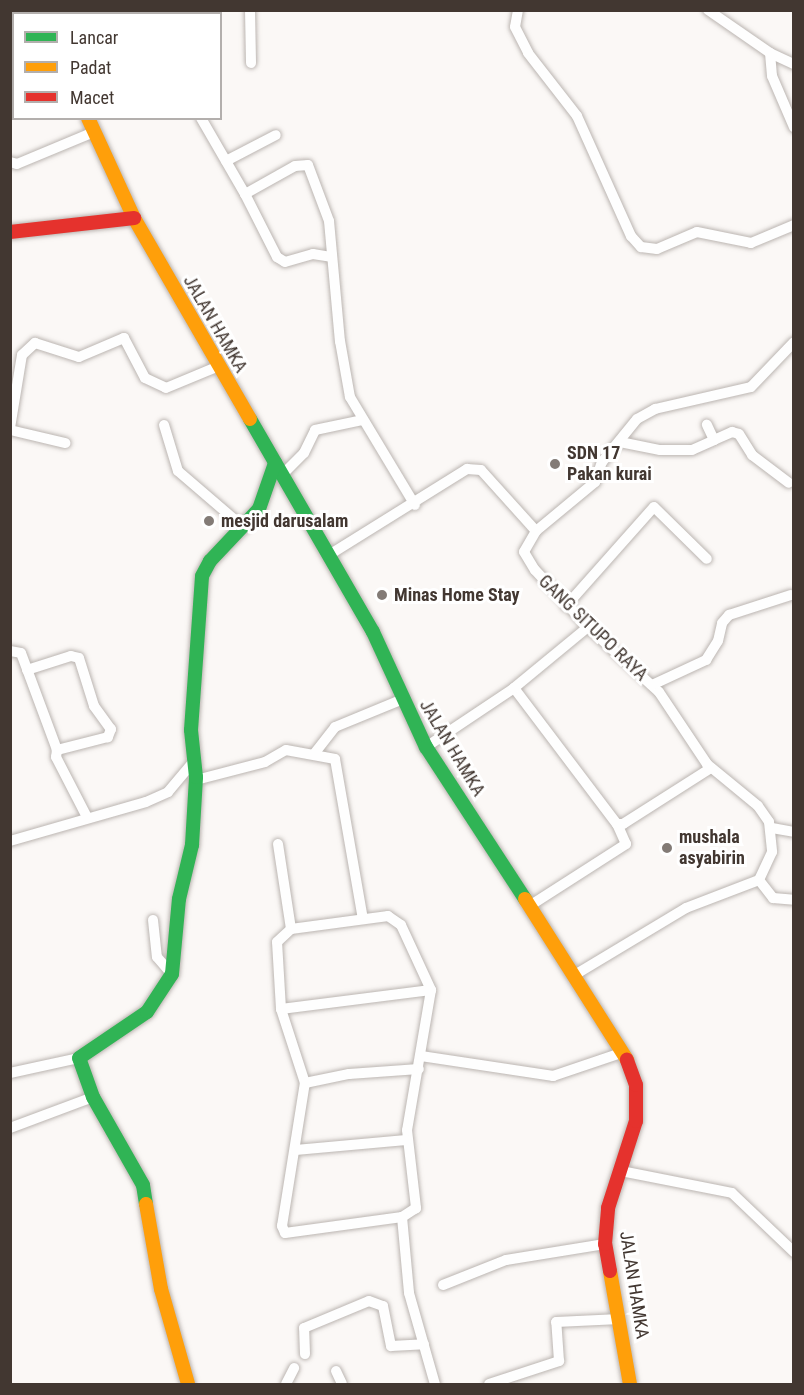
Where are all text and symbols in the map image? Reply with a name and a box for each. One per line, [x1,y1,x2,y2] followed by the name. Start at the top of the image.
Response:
[12,12,222,120] legend
[70,27,118,48] text: Lancar
[70,57,111,78] text: Padat
[70,87,114,108] text: Macet
[178,271,252,377] street label: JALAN HAMKA
[567,443,652,486] place label: SDN 17 Pakan kurai
[548,457,562,471] marker: SDN 17 Pakan kurai
[221,510,348,532] place label: mesjid darusalam
[202,514,216,528] marker: mesjid darusalam
[534,571,652,685] street label: GANG SITUPO RAYA
[394,584,520,606] place label: Minas Home Stay
[375,588,389,602] marker: Minas Home Stay
[415,696,489,800] street label: JALAN HAMKA
[679,827,745,870] place label: mushala asyabirin
[660,841,674,855] marker: mushala asyabirin
[615,1230,653,1340] street label: JALAN HAMKA

